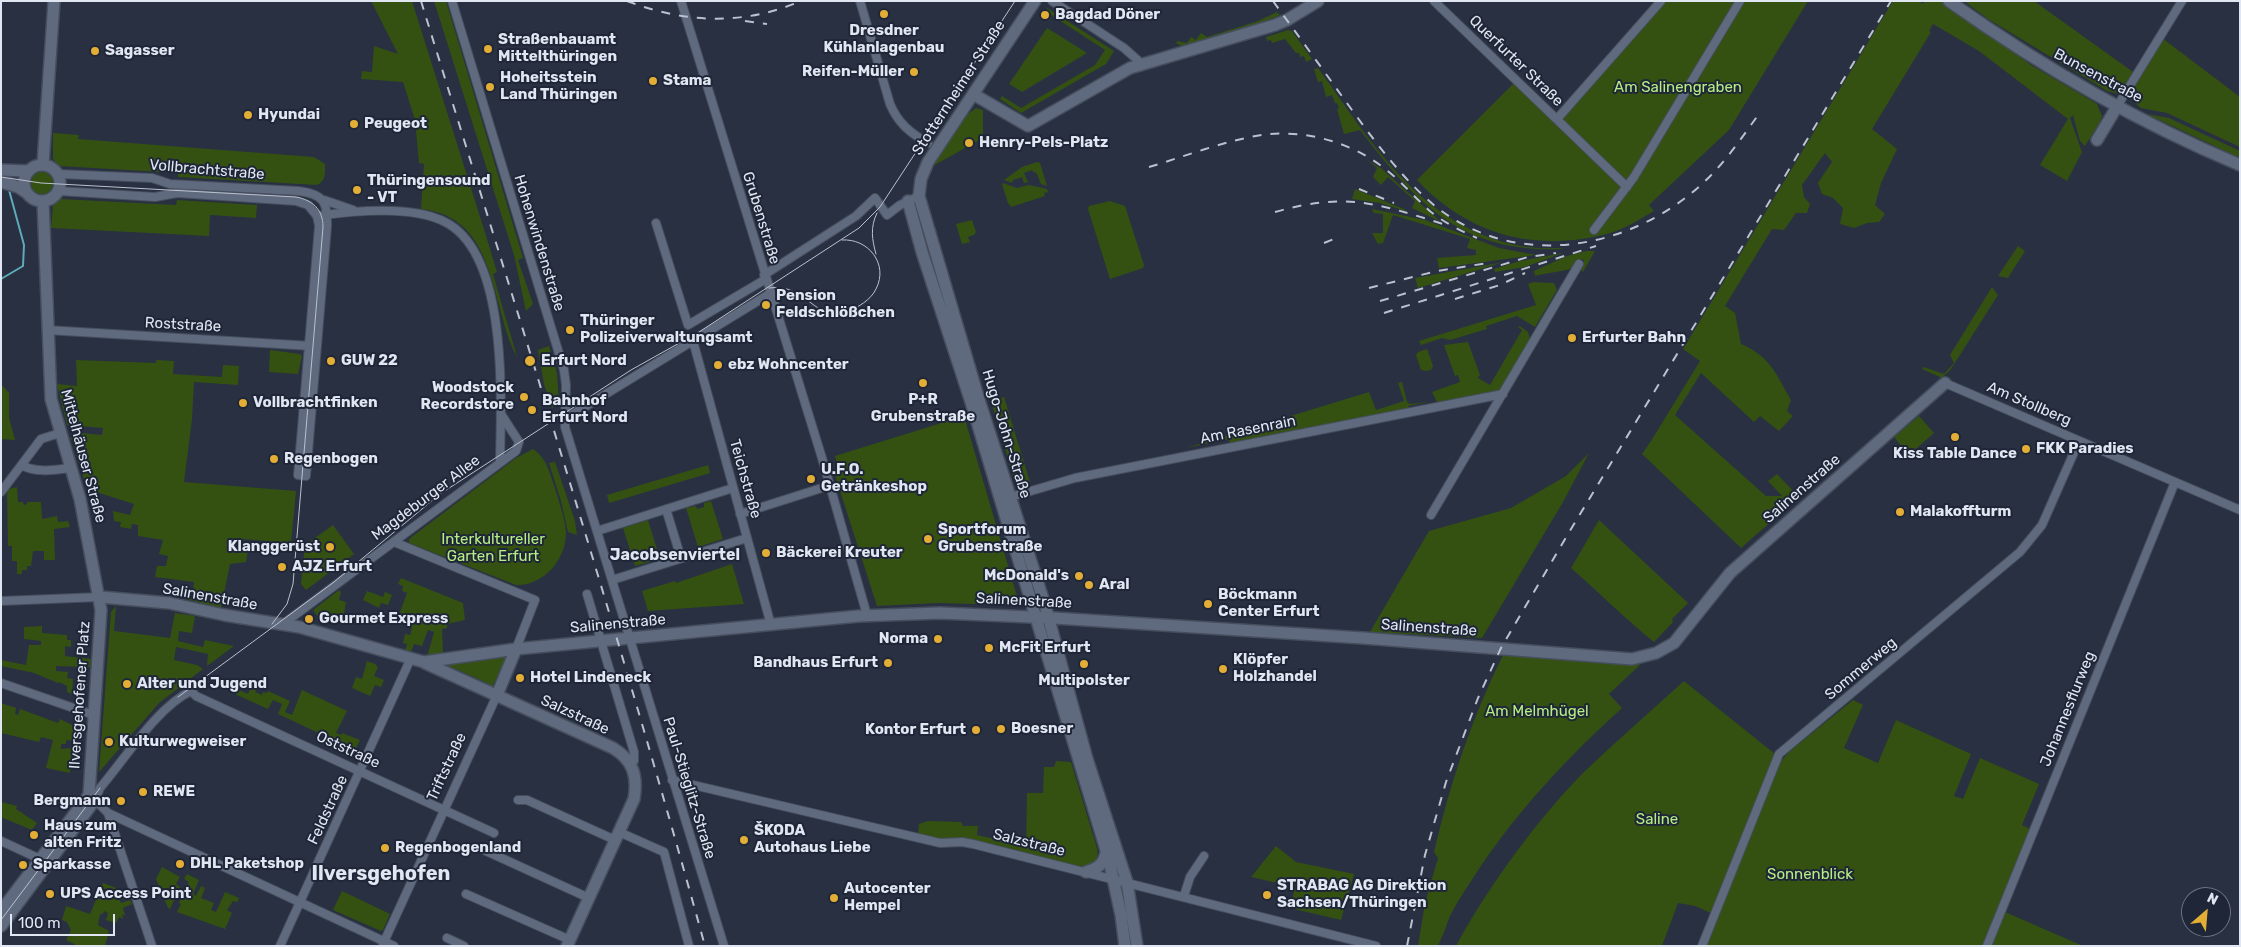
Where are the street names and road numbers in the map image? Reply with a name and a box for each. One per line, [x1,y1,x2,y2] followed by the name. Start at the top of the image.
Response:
[1465,12,1567,110] street label: Querfurter Straße
[909,17,1009,159] street label: Stotternheimer Straße
[2051,45,2145,107] street label: Bunsenstraße
[149,156,265,184] street label: Vollbrachtstraße
[738,169,784,267] street label: Grubenstraße
[510,173,568,313] street label: Hohenwindenstraße
[144,314,222,336] street label: Roststraße
[978,367,1034,501] street label: Hugo-John-Straße
[1984,378,2074,430] street label: Am Stollberg
[57,387,109,525] street label: Mittelhäuser Straße
[1199,412,1297,448] street label: Am Rasenrain
[725,437,765,521] street label: Teichstraße
[368,451,484,545] street label: Magdeburger Allee
[1760,451,1844,527] street label: Salinenstraße
[161,580,259,614] street label: Salinenstraße
[976,589,1072,613] street label: Salinenstraße
[569,611,667,637] street label: Salinenstraße
[1380,616,1478,640] street label: Salinenstraße
[66,620,94,770] street label: Ilversgehofener Platz
[1822,634,1900,704] street label: Sommerweg
[2037,649,2099,769] street label: Johannesflurweg
[538,691,612,739] street label: Salzstraße
[659,715,719,861] street label: Paul-Stieglitz-Straße
[313,727,383,773] street label: Oststraße
[423,730,471,804] street label: Triftstraße
[304,773,352,847] street label: Feldstraße
[991,825,1067,861] street label: Salzstraße

